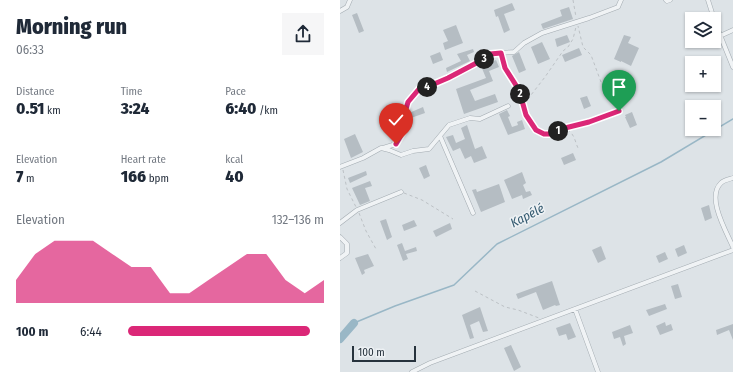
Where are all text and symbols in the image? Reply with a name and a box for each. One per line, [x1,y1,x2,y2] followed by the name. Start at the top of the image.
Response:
[685,12,721,136] map controls
[685,12,721,48] button: layers
[16,13,127,40] text: Morning run
[282,13,324,55] button: share
[16,42,44,57] text: 06:33
[474,49,494,69] pin: 3
[481,52,487,65] text: 3
[685,56,721,92] button: +
[602,70,636,111] pin
[608,76,630,98] icon: arrive
[417,77,437,97] pin: 4
[424,80,430,93] text: 4
[510,84,530,104] pin: 2
[16,85,55,98] text: Distance
[121,85,142,98] text: Time
[225,85,246,98] text: Pace
[517,87,523,100] text: 2
[16,98,44,119] text: 0.51
[121,98,149,119] text: 3:24
[225,98,257,119] text: 6:40
[685,100,721,136] button: −
[379,103,413,144] pin
[44,104,61,117] text: km
[257,104,278,117] text: /km
[385,109,407,131] icon: check
[548,121,568,141] pin: 1
[556,124,560,137] text: 1
[16,153,57,166] text: Elevation
[121,153,166,166] text: Heart rate
[225,153,243,166] text: kcal
[16,166,23,187] text: 7
[121,166,146,187] text: 166
[225,166,244,187] text: 40
[23,172,34,185] text: m
[146,172,169,185] text: bpm
[508,201,547,230] water label: Kapélé
[16,212,65,227] text: Elevation
[272,212,324,227] text: 132–136 m
[16,324,48,339] text: 100 m
[80,324,102,339] text: 6:44
[352,344,416,363] scale bar
[358,346,385,359] text: 100 m

